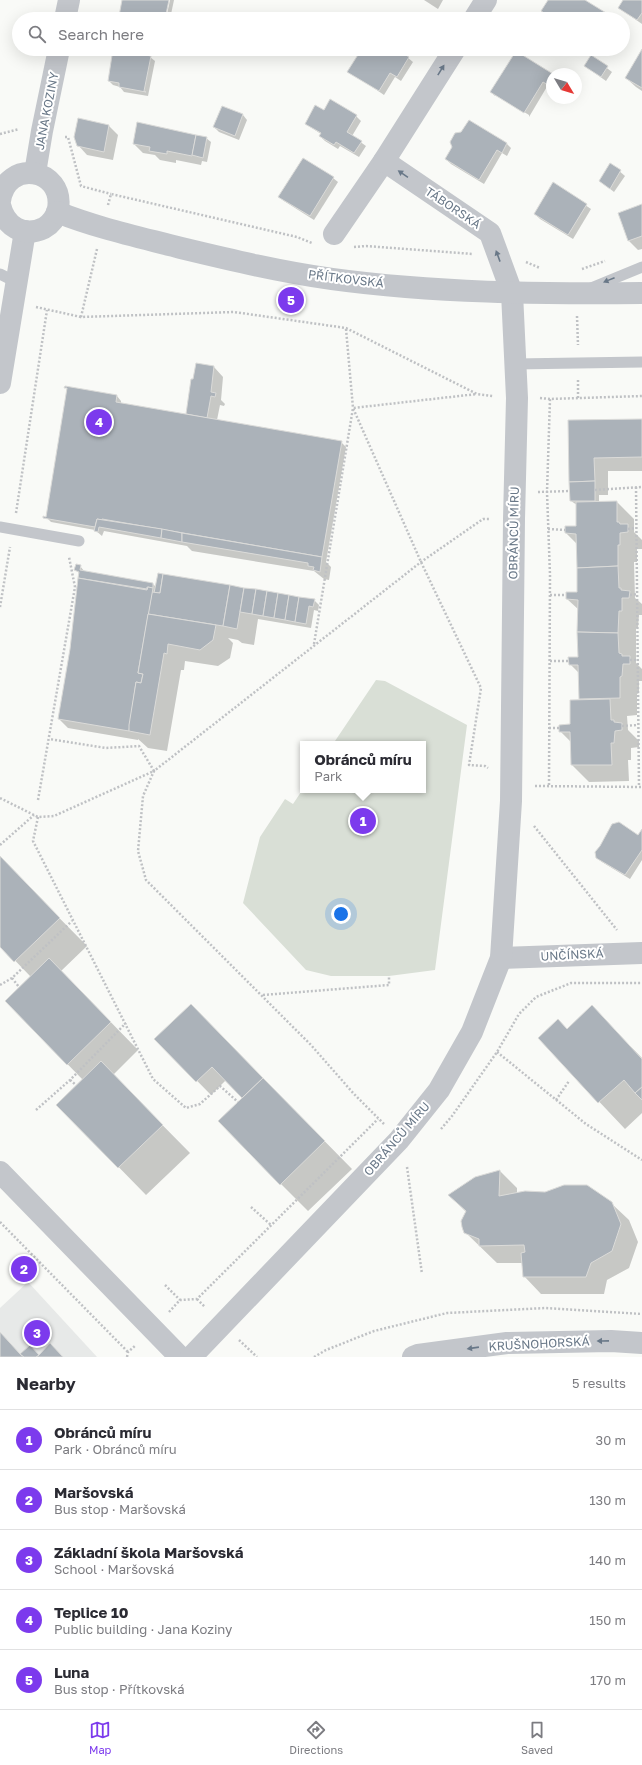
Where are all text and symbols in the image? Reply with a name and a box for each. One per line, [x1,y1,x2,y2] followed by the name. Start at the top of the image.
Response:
[12,12,630,56] search box
[26,23,48,45] icon: search
[58,25,144,43] text: Search here
[438,64,445,76] one-way arrow
[546,68,582,104] north arrow
[32,70,61,151] street label: JANA KOZINY
[398,170,408,178] one-way arrow
[423,184,484,232] street label: TÁBORSKÁ
[495,249,501,261] one-way arrow
[307,266,385,291] street label: PŘÍTKOVSKÁ
[604,277,615,283] one-way arrow
[278,285,304,315] pin: 5
[86,407,112,437] pin: 4
[504,486,522,580] street label: OBRÁNCŮ MÍRU
[300,741,426,793] popup
[314,750,412,768] text: Obránců míru
[314,768,342,784] text: Park
[350,806,376,836] pin: 1
[331,904,351,924] your location
[540,945,604,964] street label: UNČÍNSKÁ
[360,1098,433,1179] street label: OBRÁNCŮ MÍRU
[11,1254,37,1284] pin: 2
[24,1318,50,1348] pin: 3
[488,1333,590,1354] street label: KRUŠNOHORSKÁ
[596,1338,609,1344] one-way arrow
[467,1345,479,1351] one-way arrow
[16,1373,76,1394] text: Nearby
[572,1375,626,1391] text: 5 results
[54,1423,152,1441] text: Obránců míru
[26,1432,32,1448] text: 1
[596,1432,626,1448] text: 30 m
[54,1441,177,1457] text: Park · Obránců míru
[54,1483,134,1501] text: Maršovská
[25,1492,33,1508] text: 2
[589,1492,626,1508] text: 130 m
[54,1501,186,1517] text: Bus stop · Maršovská
[54,1543,244,1561] text: Základní škola Maršovská
[25,1552,33,1568] text: 3
[589,1552,626,1568] text: 140 m
[54,1561,174,1577] text: School · Maršovská
[54,1603,128,1621] text: Teplice 10
[25,1612,33,1628] text: 4
[589,1612,626,1628] text: 150 m
[54,1621,232,1637] text: Public building · Jana Koziny
[54,1663,89,1681] text: Luna
[25,1672,33,1688] text: 5
[590,1672,626,1688] text: 170 m
[54,1681,185,1697] text: Bus stop · Přítkovská
[89,1719,111,1756] tab: Map
[289,1719,343,1756] tab: Directions
[521,1719,553,1756] tab: Saved

